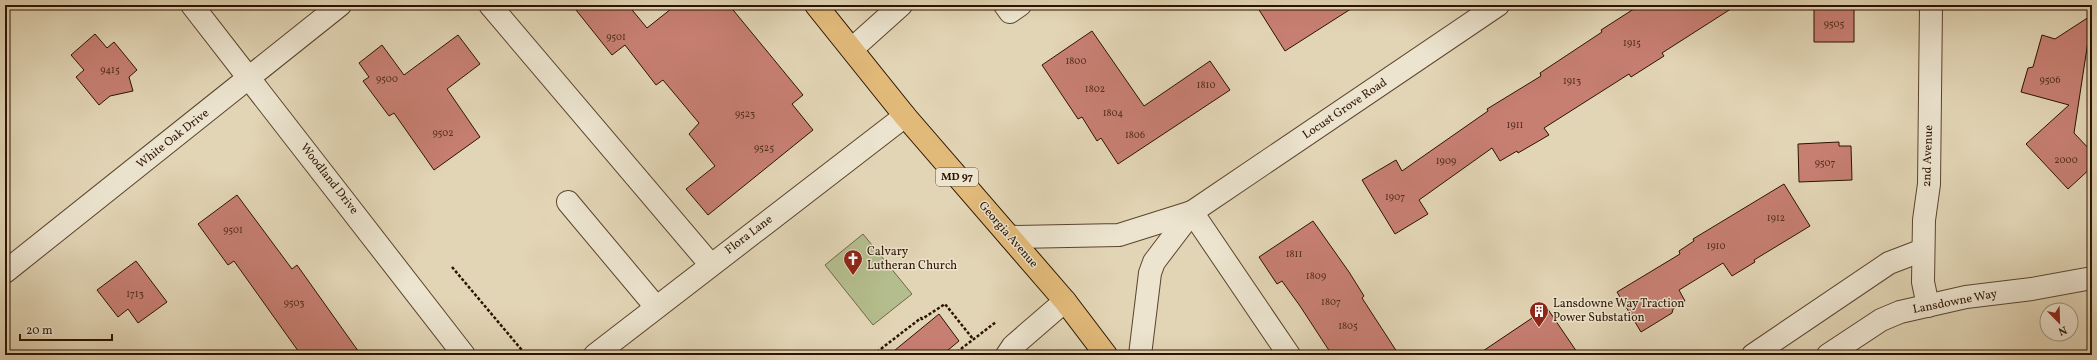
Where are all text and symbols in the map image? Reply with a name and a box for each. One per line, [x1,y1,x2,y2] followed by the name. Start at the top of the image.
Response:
[1824,17,1844,31] house number: 9505
[606,30,626,44] house number: 9501
[1623,36,1641,50] house number: 1915
[1065,54,1087,68] house number: 1800
[100,63,120,77] house number: 9415
[376,72,398,86] house number: 9500
[2040,73,2060,87] house number: 9506
[1563,74,1581,88] house number: 1913
[1300,75,1390,143] street label: Locust Grove Road
[1197,78,1215,92] house number: 1810
[1085,82,1105,96] house number: 1802
[133,105,213,172] street label: White Oak Drive
[1103,106,1123,120] house number: 1804
[735,107,755,121] house number: 9523
[1507,118,1524,132] house number: 1911
[1919,124,1937,187] street label: 2nd Avenue
[432,126,454,140] house number: 9502
[1125,128,1145,142] house number: 1806
[296,140,362,218] street label: Woodland Drive
[754,141,774,155] house number: 9525
[2054,153,2078,167] house number: 2000
[1436,154,1456,168] house number: 1909
[1815,156,1835,170] house number: 9507
[936,168,978,186] road number: MD 97
[1385,190,1405,204] house number: 1907
[975,198,1042,272] street label: Georgia Avenue
[1767,211,1785,225] house number: 1912
[722,212,776,258] street label: Flora Lane
[223,223,243,237] house number: 9501
[1707,239,1725,253] house number: 1910
[867,244,957,274] place label: Calvary Lutheran Church
[1286,247,1302,261] house number: 1811
[842,248,864,276] church icon: Calvary Lutheran Church
[1306,269,1326,283] house number: 1809
[1912,286,1999,318] street label: Lansdowne Way
[126,287,144,301] house number: 1713
[1321,295,1341,309] house number: 1807
[284,296,304,310] house number: 9503
[1553,296,1684,326] place label: Lansdowne Way Traction Power Substation
[1528,300,1550,328] building icon: Lansdowne Way Traction Power Substation
[2039,302,2079,342] north arrow
[20,316,112,342] scale bar
[1338,319,1358,333] house number: 1805
[2056,321,2069,338] text: N
[26,323,53,339] text: 20 m

